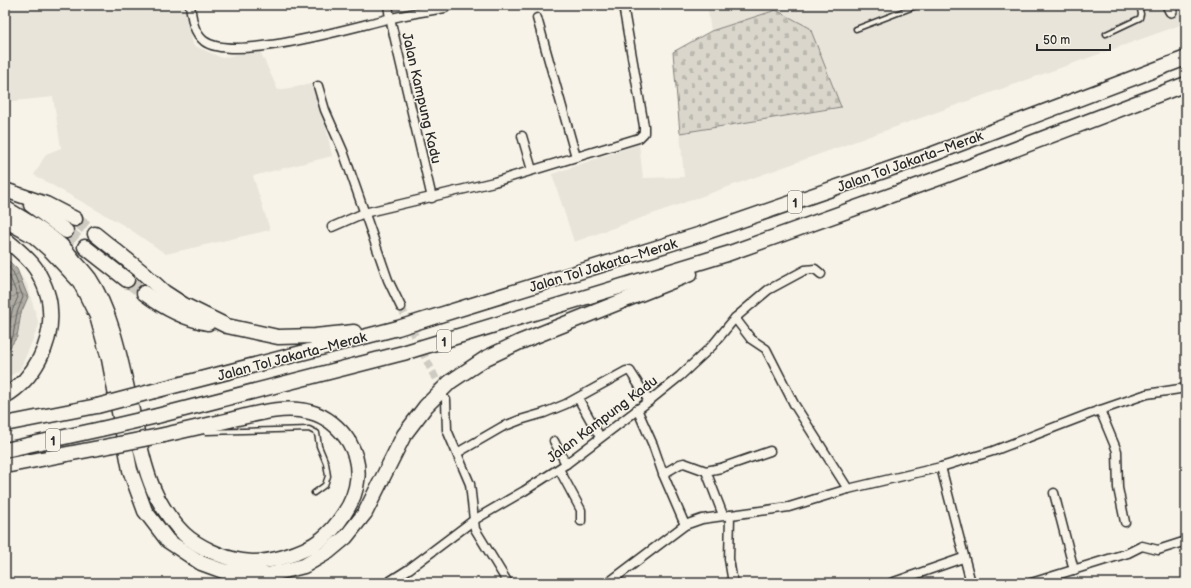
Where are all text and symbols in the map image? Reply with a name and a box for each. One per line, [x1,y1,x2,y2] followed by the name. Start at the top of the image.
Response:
[1037,26,1110,52] scale bar
[398,31,445,165] street label: Jalan Kampung Kadu
[1043,33,1070,48] text: 50 m
[835,127,986,196] street label: Jalan Tol Jakarta–Merak
[788,191,802,213] road number: 1
[527,235,679,296] street label: Jalan Tol Jakarta–Merak
[216,328,369,385] street label: Jalan Tol Jakarta–Merak
[437,330,451,352] road number: 1
[544,372,661,467] street label: Jalan Kampung Kadu
[46,429,60,451] road number: 1

